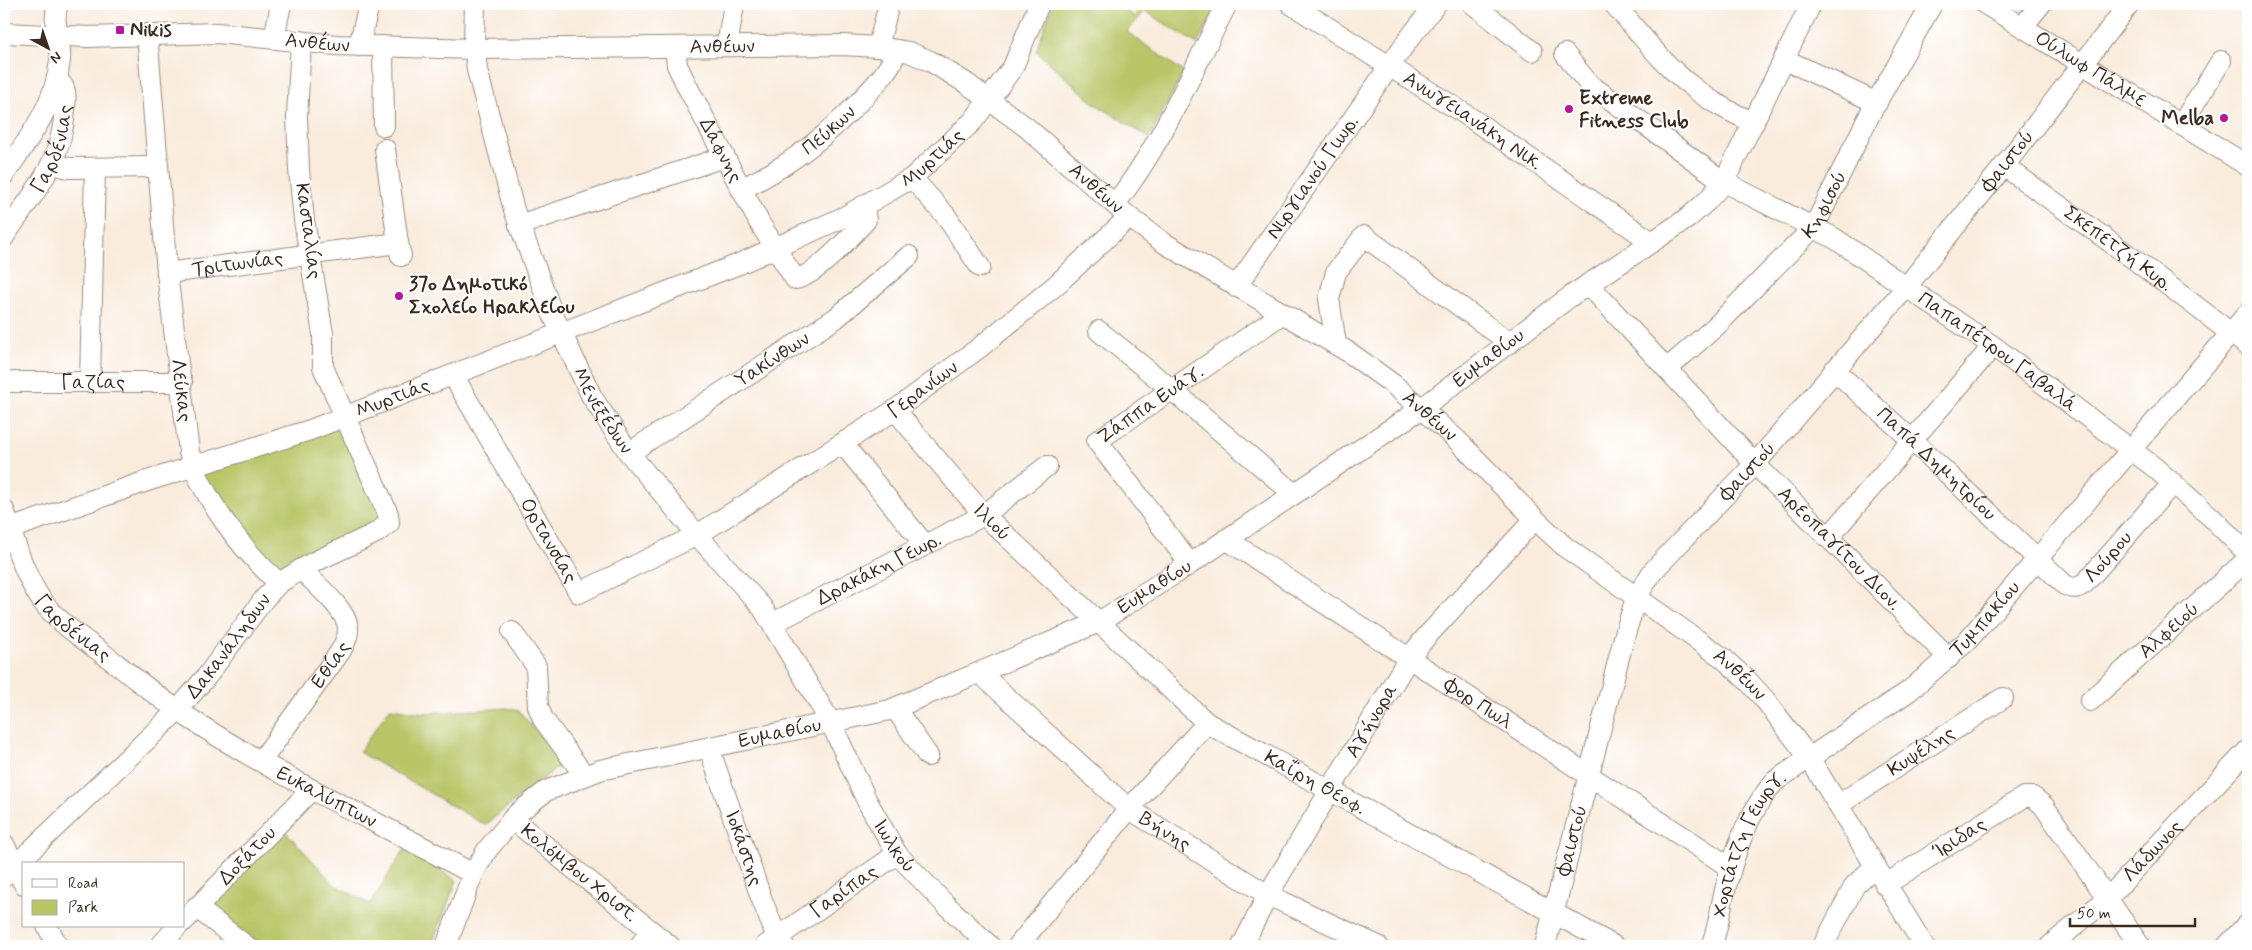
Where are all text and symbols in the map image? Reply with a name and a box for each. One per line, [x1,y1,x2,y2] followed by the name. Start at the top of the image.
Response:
[130,17,172,44] place label: Nikis
[22,22,72,72] north arrow
[114,24,126,36] marker: Nikis
[2030,24,2152,114] street label: Ούλωφ Πάλμε
[284,26,350,59] street label: Ανθέων
[690,32,755,60] street label: Ανθέων
[46,47,65,67] text: N
[1398,65,1548,176] street label: Ανωγειανάκη Νικ.
[1579,85,1689,135] place label: Extreme Fitness Club
[796,99,862,162] street label: Πεύκων
[1563,103,1575,115] marker: Extreme Fitness Club
[24,104,79,198] street label: Γαρδένιας
[2161,105,2214,132] place label: Melba
[1260,110,1365,244] street label: Νιργιανού Γιωρ.
[2218,112,2230,124] marker: Melba
[693,113,749,188] street label: Δάφνης
[896,122,970,195] street label: Μυρτιάς
[1974,124,2040,198] street label: Φαιστού
[1063,157,1130,220] street label: Ανθέων
[1796,166,1853,245] street label: Κηφισού
[288,181,328,281] street label: Κασταλίας
[2058,199,2179,298] street label: Σκεπετζή Κυρ.
[190,245,285,283] street label: Τριτωνίας
[409,271,574,321] place label: 37ο Δημοτικό Σχολείο Ηρακλείου
[1913,285,2083,418] street label: Παπαπέτρου Γαβαλά
[393,290,405,302] marker: 37ο Δημοτικό Σχολείο Ηρακλείου
[1447,322,1530,394] street label: Ευμαθίου
[730,325,815,394] street label: Υακίνθων
[882,354,964,425] street label: Γερανίων
[164,357,199,424] street label: Λεύκας
[1092,358,1209,450] street label: Ζάππα Ευάγ.
[566,363,640,459] street label: Μενεξέδων
[61,369,125,396] street label: Γαζίας
[352,371,434,425] street label: Μυρτιάς
[1396,385,1463,448] street label: Ανθέων
[1871,401,2003,527] street label: Παπά Δημητρίου
[1713,436,1782,508] street label: Φαιστού
[1771,480,1907,616] street label: Αρεοπαγίτου Διον.
[513,493,584,588] street label: Ορτανσίας
[966,497,1017,547] street label: Ιλιού
[2077,525,2138,589] street label: Λούρου
[812,526,946,612] street label: Δρακάκη Γεωρ.
[1112,553,1197,621] street label: Ευμαθίου
[1944,575,2026,664] street label: Τυμπακίου
[180,587,277,705] street label: Δακανάληδων
[28,589,117,668] street label: Γαρδένιας
[2133,596,2205,664] street label: Αλφειού
[305,636,357,694] street label: Εθίας
[1708,642,1773,707] street label: Ανθέων
[1438,671,1518,736] street label: Φορ Πωλ
[1339,678,1404,763] street label: Αγήνορα
[736,711,824,755] street label: Ευμαθίου
[1882,719,1960,783] street label: Κυψέλης
[1259,743,1371,821] street label: Καΐρη Θεοφ.
[272,759,382,835] street label: Ευκαλύπτων
[1706,764,1792,919] street label: Χορτάτζη Γεωργ.
[1550,802,1594,880] street label: Φαιστού
[1134,805,1196,858] street label: Βήνης
[718,806,770,890] street label: Ιοκάστης
[1927,811,1992,865] street label: Ίριδας
[866,814,922,879] street label: Ιωλκού
[2116,814,2189,888] street label: Λάδωνος
[515,817,643,928] street label: Κολόμβου Χριστ.
[212,820,282,891] street label: Δοξάτου
[805,858,883,924] street label: Γαρίπας
[22,862,185,928] legend
[68,874,98,894] text: Road
[2070,895,2194,927] scale bar
[68,898,98,918] text: Park
[2077,904,2111,924] text: 50 m

